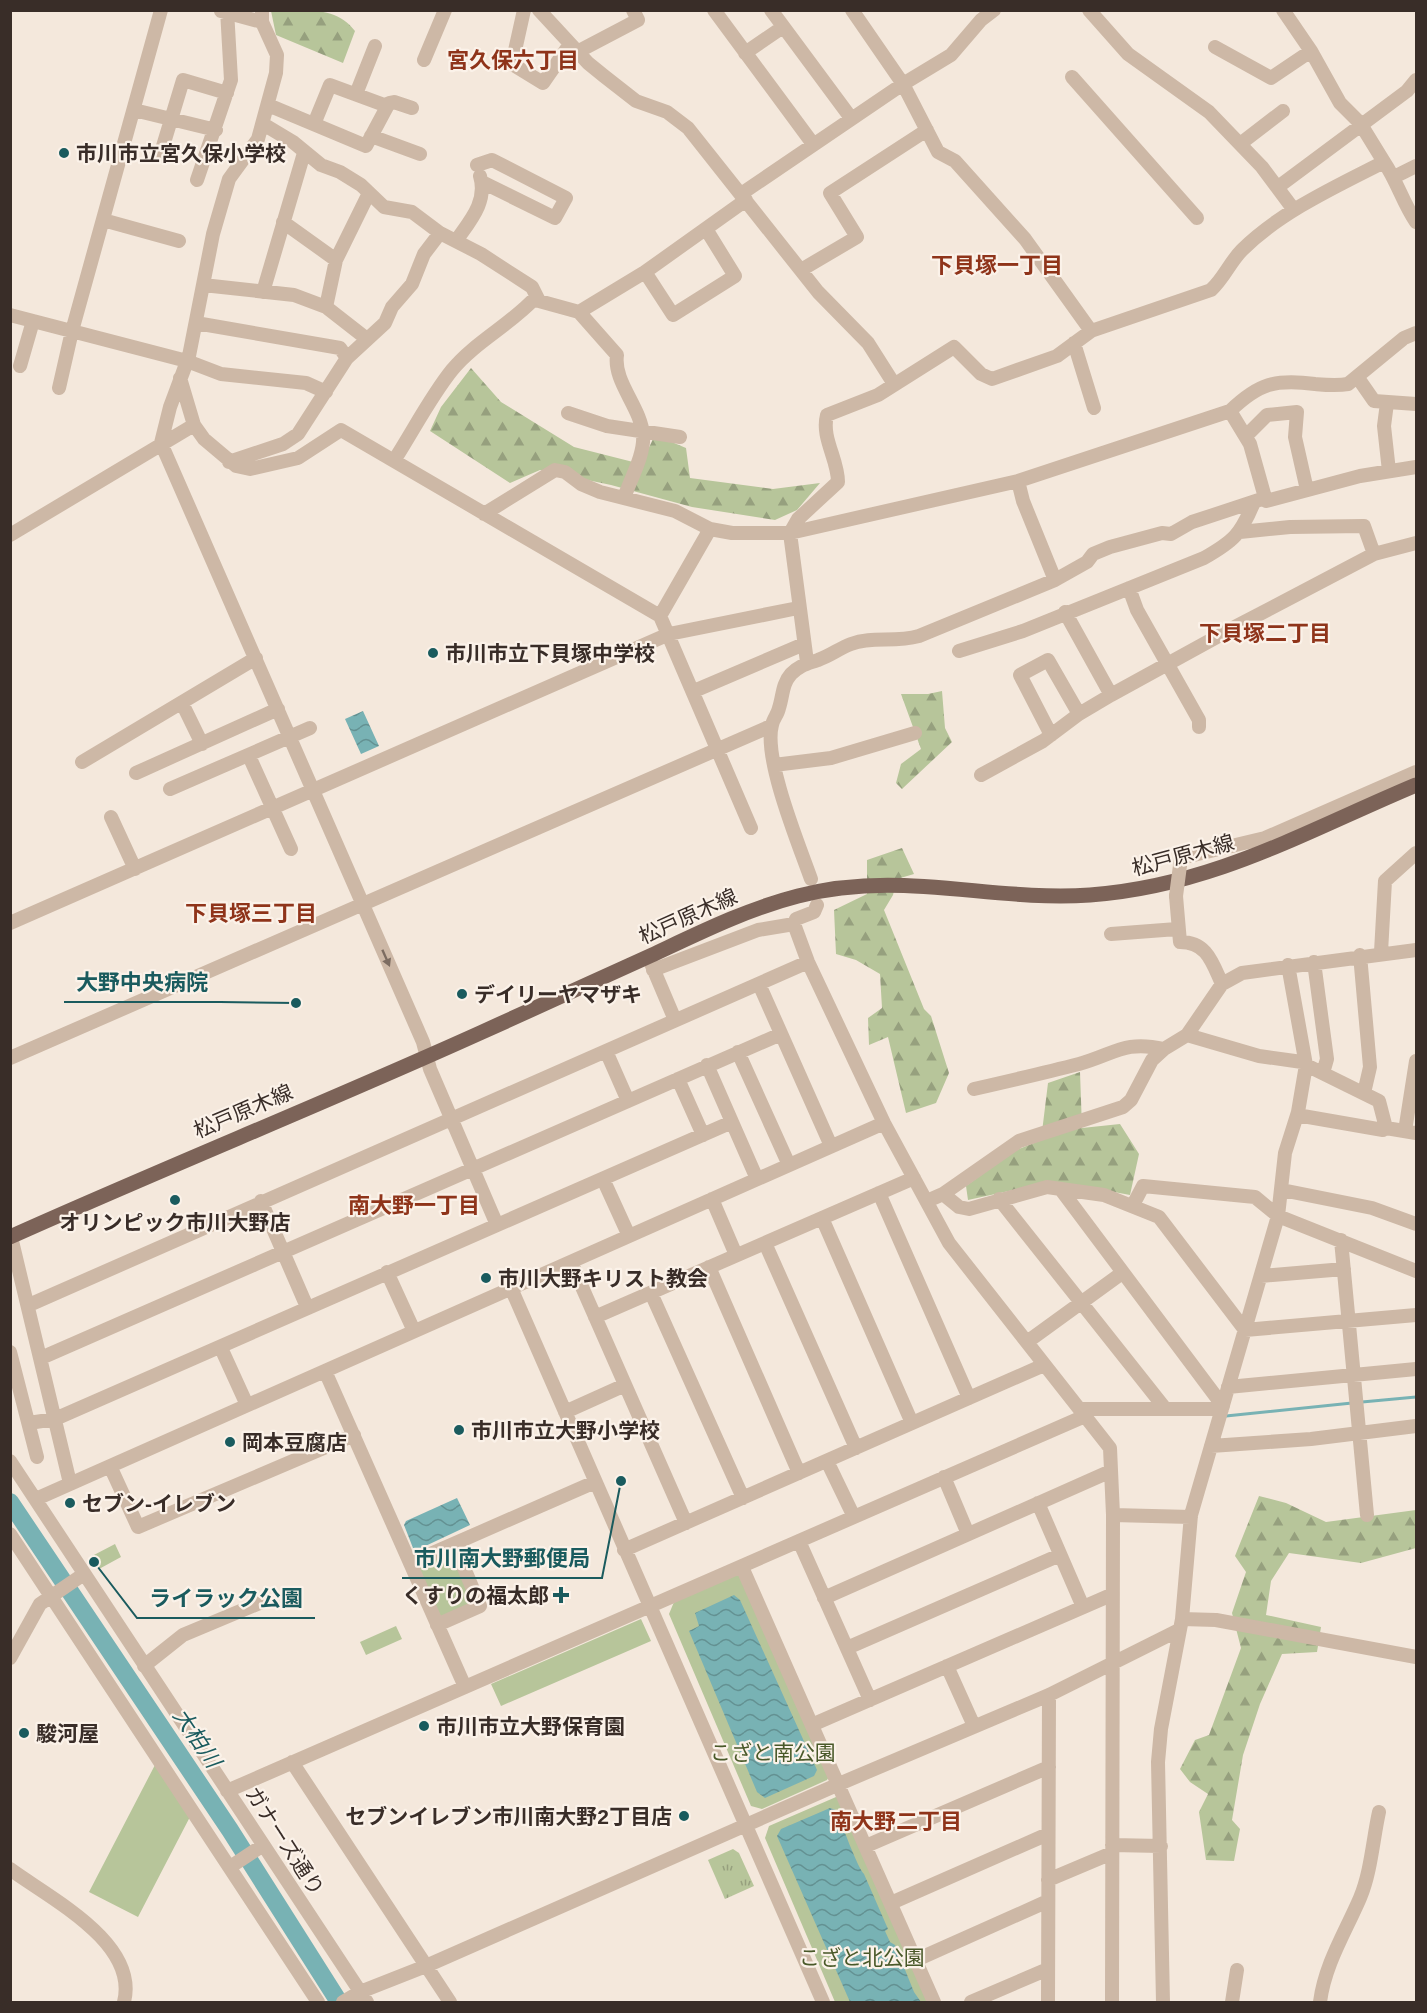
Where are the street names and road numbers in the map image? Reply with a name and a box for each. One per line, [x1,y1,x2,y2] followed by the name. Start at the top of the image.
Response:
[1129,830,1237,880] street label: 松戸原木線
[635,884,741,948] street label: 松戸原木線
[190,1080,296,1142] street label: 松戸原木線
[241,1782,329,1900] street label: ガナーズ通り

